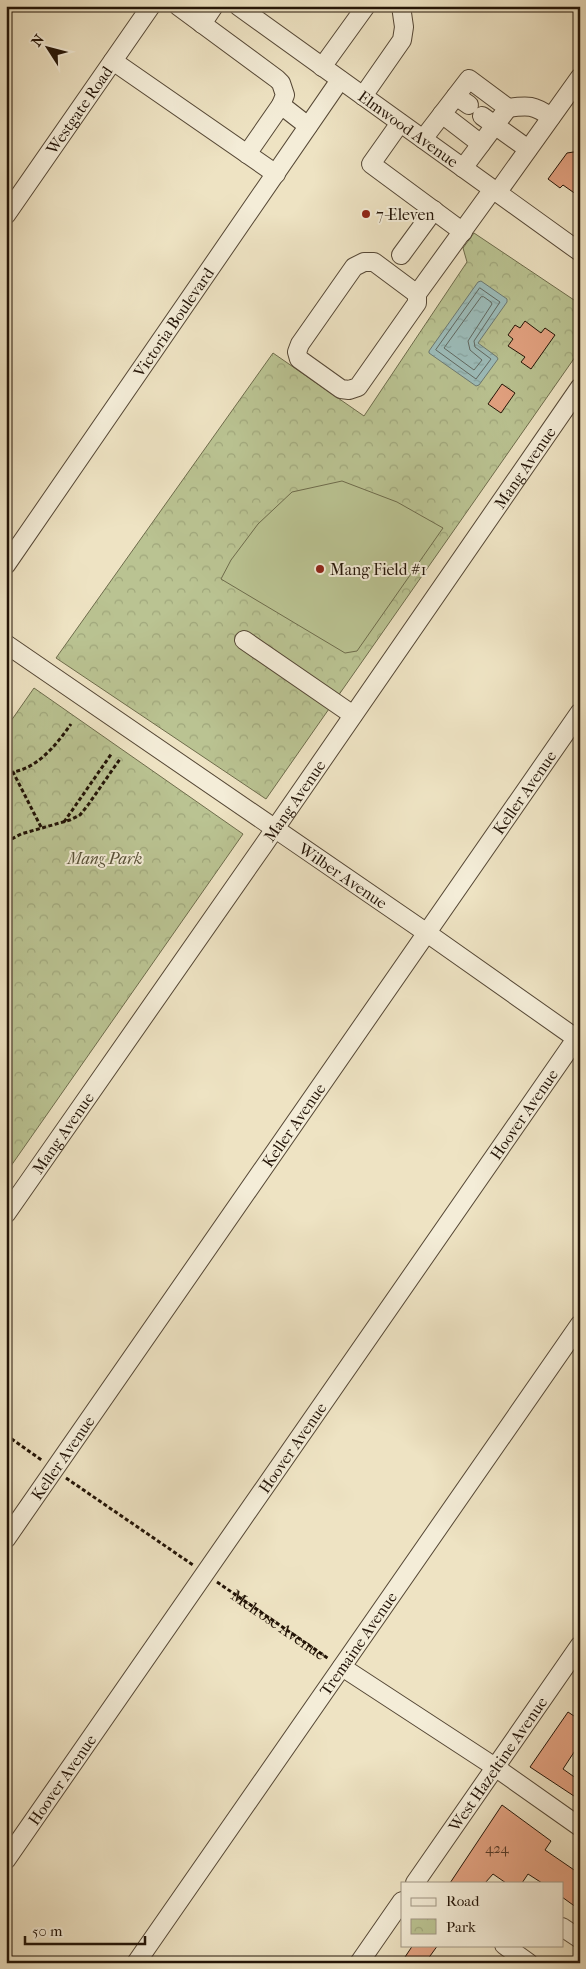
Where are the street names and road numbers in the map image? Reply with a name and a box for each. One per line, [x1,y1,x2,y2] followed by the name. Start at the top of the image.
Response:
[42,62,117,159] street label: Westgate Road
[354,87,462,171] street label: Elmwood Avenue
[129,264,218,381] street label: Victoria Boulevard
[490,423,560,512] street label: Mang Avenue
[489,747,560,838] street label: Keller Avenue
[260,756,330,845] street label: Mang Avenue
[294,838,391,913] street label: Wilber Avenue
[486,1065,562,1163] street label: Hoover Avenue
[258,1080,330,1171] street label: Keller Avenue
[28,1089,98,1178] street label: Mang Avenue
[255,1399,331,1497] street label: Hoover Avenue
[27,1412,99,1504] street label: Keller Avenue
[228,1586,330,1664] street label: Melrose Avenue
[316,1588,401,1699] street label: Tremaine Avenue
[444,1693,551,1836] street label: West Hazeltine Avenue
[24,1731,100,1829] street label: Hoover Avenue

